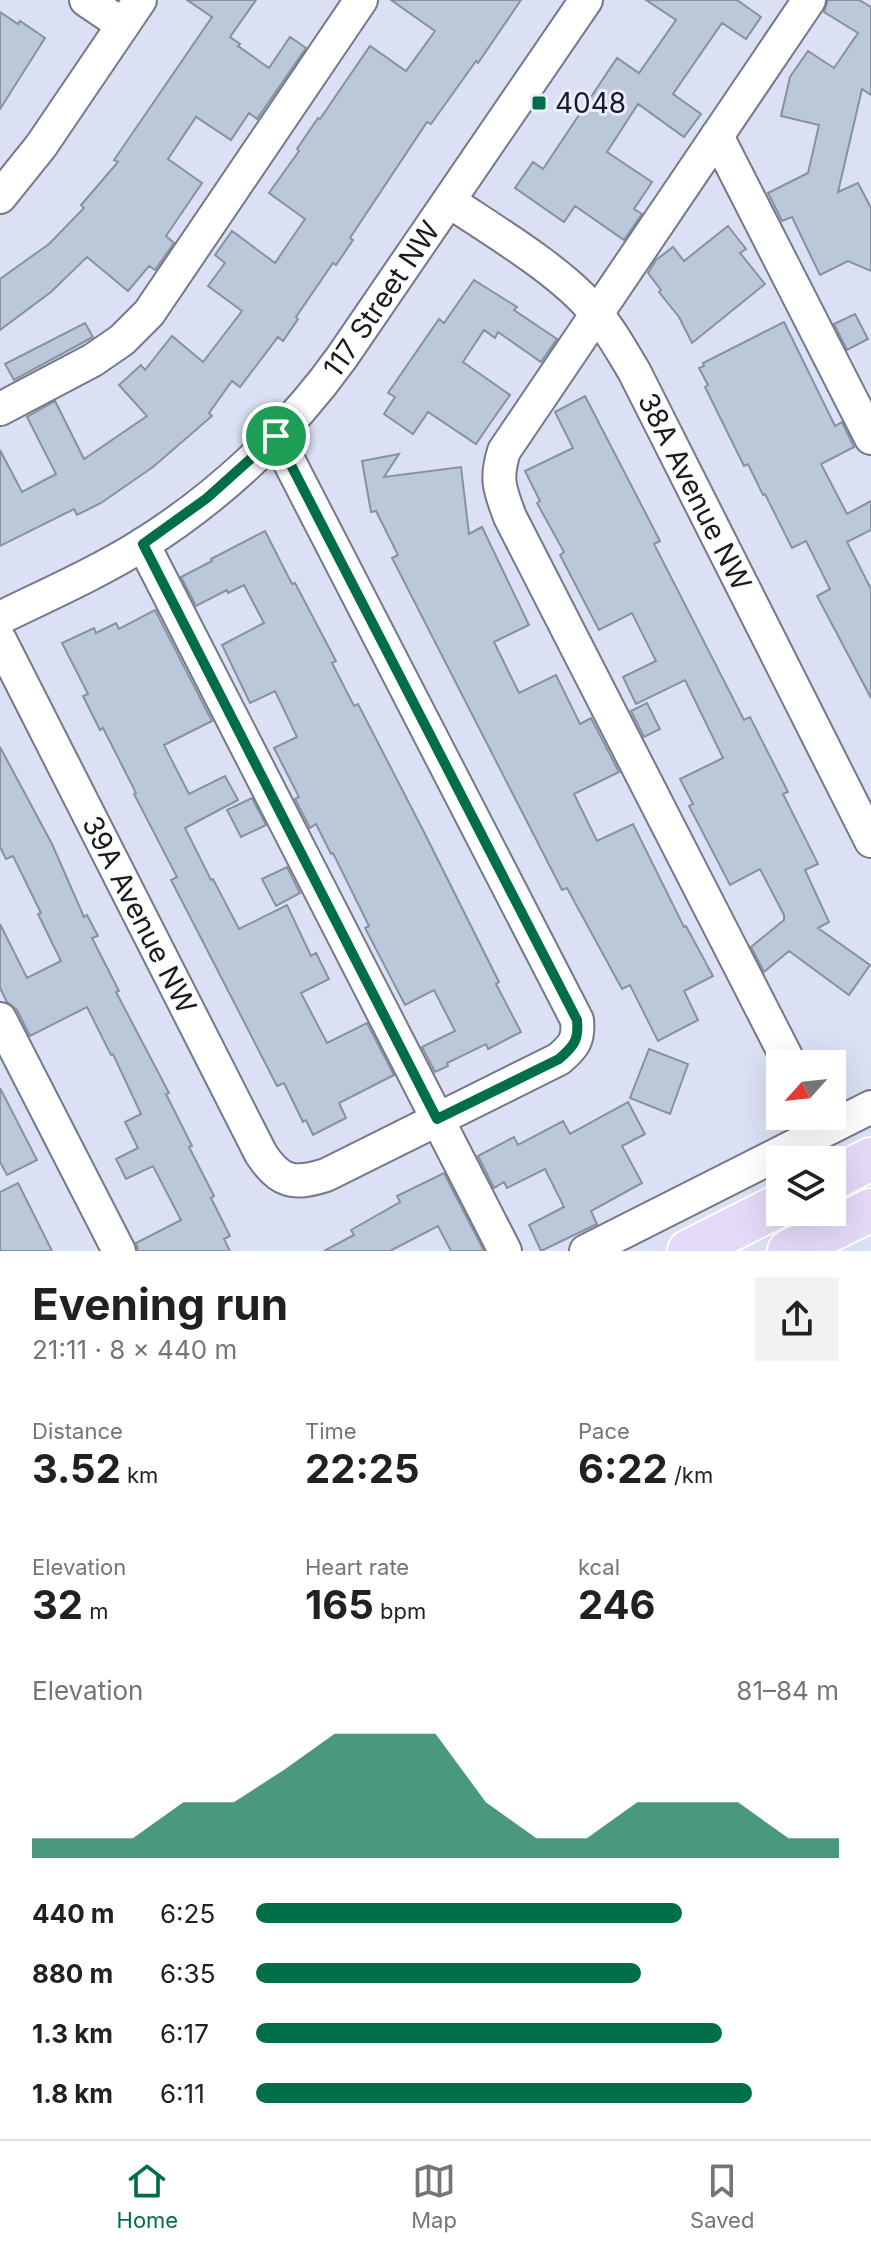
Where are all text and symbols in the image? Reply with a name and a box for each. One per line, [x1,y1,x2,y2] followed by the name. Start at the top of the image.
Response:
[555,86,626,120] place label: 4048
[530,94,548,112] marker: 4048
[316,214,447,384] street label: 117 Street NW
[631,387,759,596] street label: 38A Avenue NW
[242,402,310,470] pin
[254,414,298,458] icon: arrive
[75,810,204,1019] street label: 39A Avenue NW
[766,1050,846,1130] north arrow
[766,1050,846,1226] map controls
[766,1146,846,1226] button: layers
[32,1277,288,1331] text: Evening run
[755,1277,839,1361] button: share
[32,1334,237,1365] text: 21:11 · 8 × 440 m
[32,1418,123,1444] text: Distance
[305,1418,357,1444] text: Time
[578,1418,630,1444] text: Pace
[32,1444,121,1493] text: 3.52
[305,1444,420,1493] text: 22:25
[578,1444,668,1493] text: 6:22
[121,1462,158,1488] text: km
[668,1462,713,1488] text: /km
[32,1554,126,1580] text: Elevation
[305,1554,409,1580] text: Heart rate
[578,1554,620,1580] text: kcal
[32,1580,83,1629] text: 32
[305,1580,374,1629] text: 165
[578,1580,656,1629] text: 246
[83,1598,108,1624] text: m
[374,1598,426,1624] text: bpm
[32,1675,143,1706] text: Elevation
[736,1675,839,1706] text: 81–84 m
[32,1898,115,1929] text: 440 m
[160,1898,215,1929] text: 6:25
[32,1958,113,1989] text: 880 m
[160,1958,215,1989] text: 6:35
[32,2018,113,2049] text: 1.3 km
[160,2018,209,2049] text: 6:17
[32,2078,113,2109] text: 1.8 km
[160,2078,205,2109] text: 6:11
[117,2159,178,2233] tab: Home
[411,2159,457,2233] tab: Map
[690,2159,754,2233] tab: Saved

